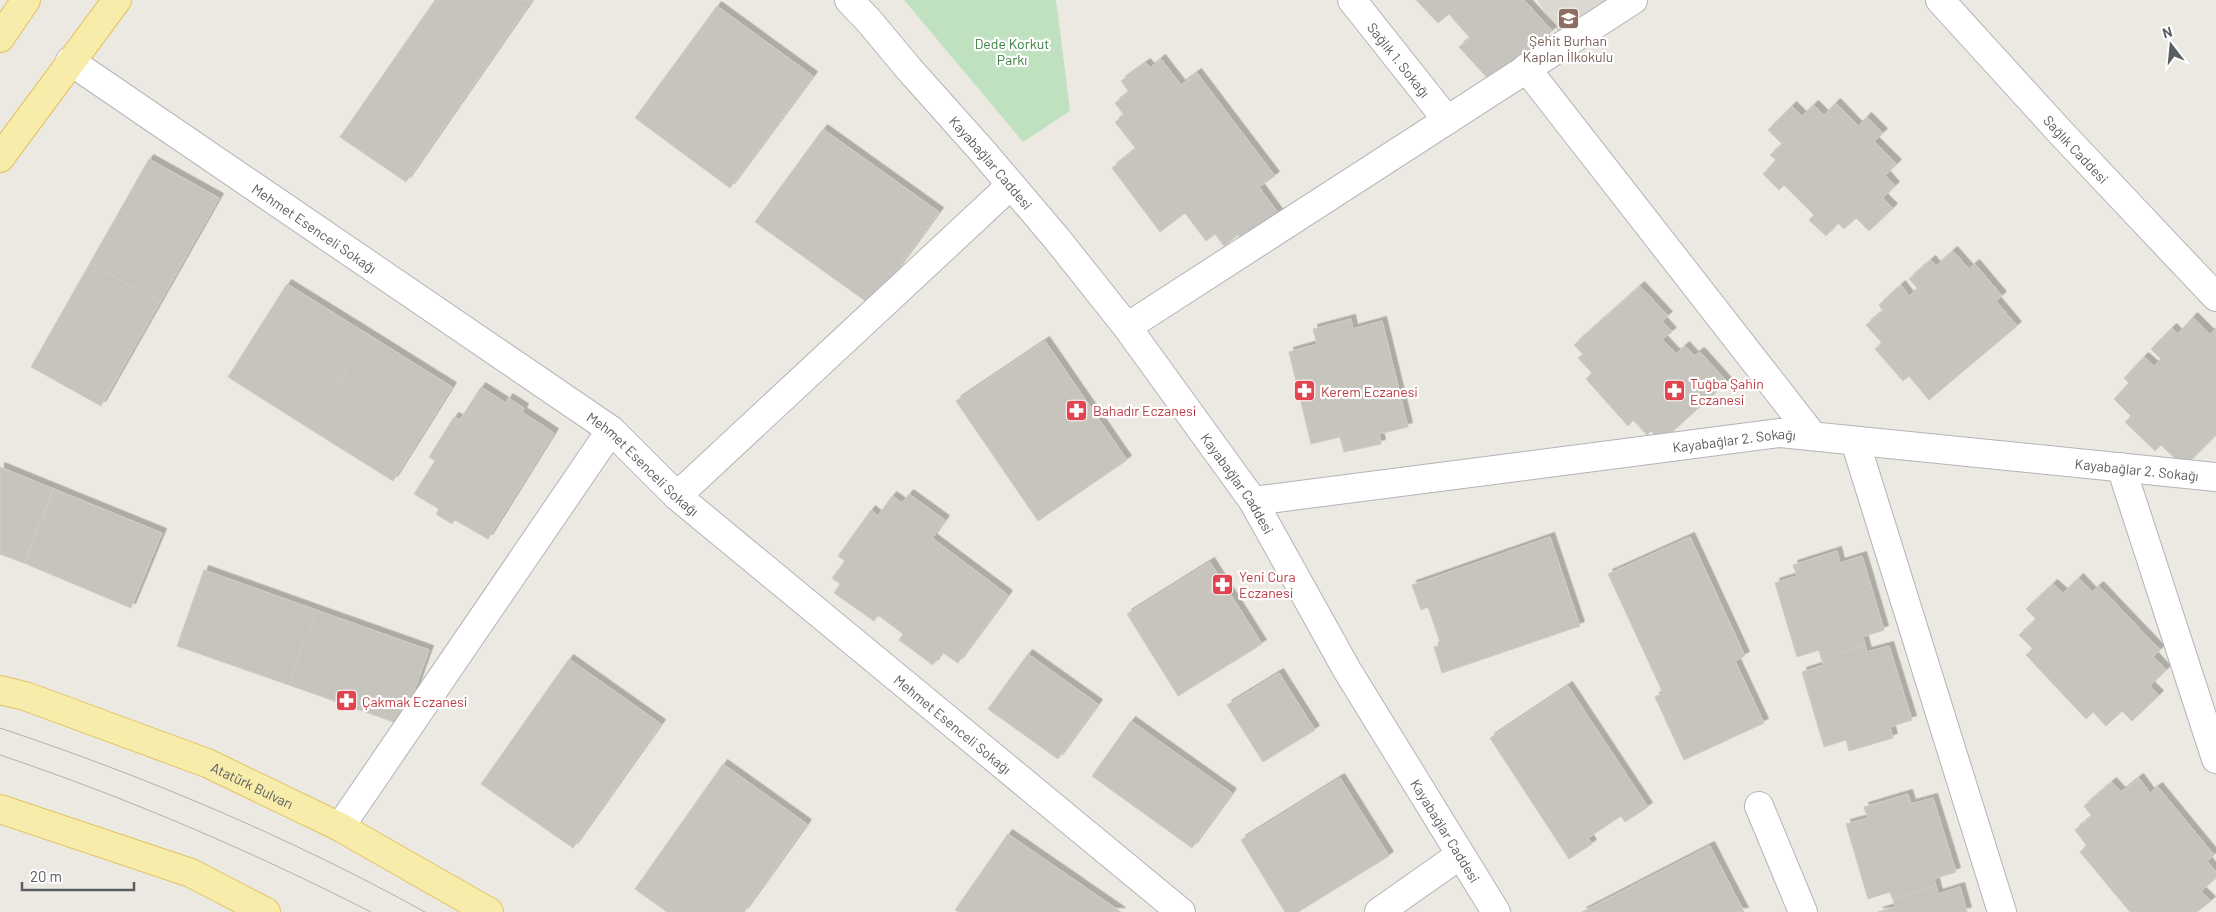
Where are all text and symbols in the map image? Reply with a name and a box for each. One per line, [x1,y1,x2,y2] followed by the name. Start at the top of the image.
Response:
[1556,6,1580,30] school or university icon: Şehit Burhan Kaplan İlkokulu
[1364,19,1434,100] street label: Sağlık 1. Sokağı
[2146,20,2196,70] north arrow
[2160,23,2174,41] text: N
[1523,32,1613,65] place label: Şehit Burhan Kaplan İlkokulu
[975,35,1049,68] park label: Dede Korkut Parkı
[2040,111,2112,187] street label: Sağlık Caddesi
[946,112,1036,213] street label: Kayabağlar Caddesi
[249,179,380,276] street label: Mehmet Esenceli Sokağı
[1690,375,1764,408] place label: Tuğba Şahin Eczanesi
[1293,379,1317,403] pharmacy icon: Kerem Eczanesi
[1662,379,1686,403] pharmacy icon: Tuğba Şahin Eczanesi
[1321,383,1418,400] place label: Kerem Eczanesi
[1065,398,1089,422] pharmacy icon: Bahadır Eczanesi
[1093,402,1196,419] place label: Bahadır Eczanesi
[584,408,703,519] street label: Mehmet Esenceli Sokağı
[1671,424,1797,455] street label: Kayabağlar 2. Sokağı
[1198,429,1278,537] street label: Kayabağlar Caddesi
[2074,454,2200,484] street label: Kayabağlar 2. Sokağı
[1239,568,1296,601] place label: Yeni Cura Eczanesi
[1211,572,1235,596] pharmacy icon: Yeni Cura Eczanesi
[891,671,1015,777] street label: Mehmet Esenceli Sokağı
[334,689,358,713] pharmacy icon: Çakmak Eczanesi
[362,693,467,710] place label: Çakmak Eczanesi
[208,758,296,812] street label: Atatürk Bulvarı
[1408,776,1484,885] street label: Kayabağlar Caddesi
[22,860,135,892] scale bar
[30,867,62,885] text: 20 m

